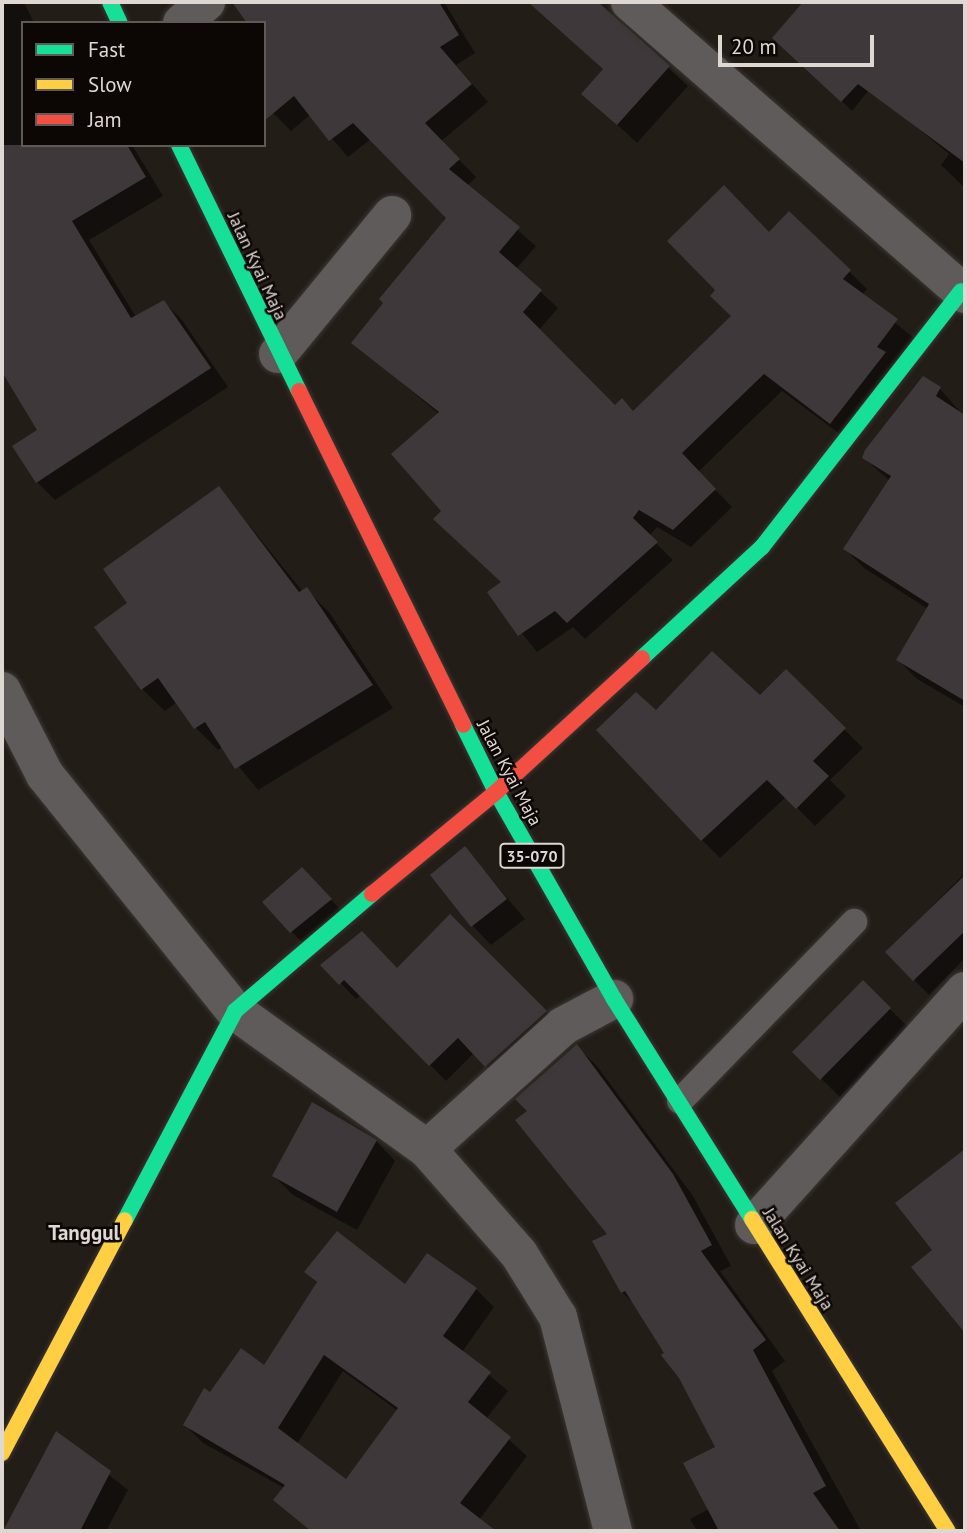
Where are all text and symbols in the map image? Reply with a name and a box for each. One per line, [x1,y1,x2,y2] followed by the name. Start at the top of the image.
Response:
[21,21,266,147] legend
[722,21,878,65] scale bar
[731,33,777,60] text: 20 m
[88,36,125,63] text: Fast
[88,71,132,98] text: Slow
[88,106,122,133] text: Jam
[223,208,291,324] street label: Jalan Kyai Maja
[472,716,546,830] street label: Jalan Kyai Maja
[499,844,565,869] road number: 35-070
[758,1204,838,1314] street label: Jalan Kyai Maja
[48,1220,120,1246] district label: Tanggul

